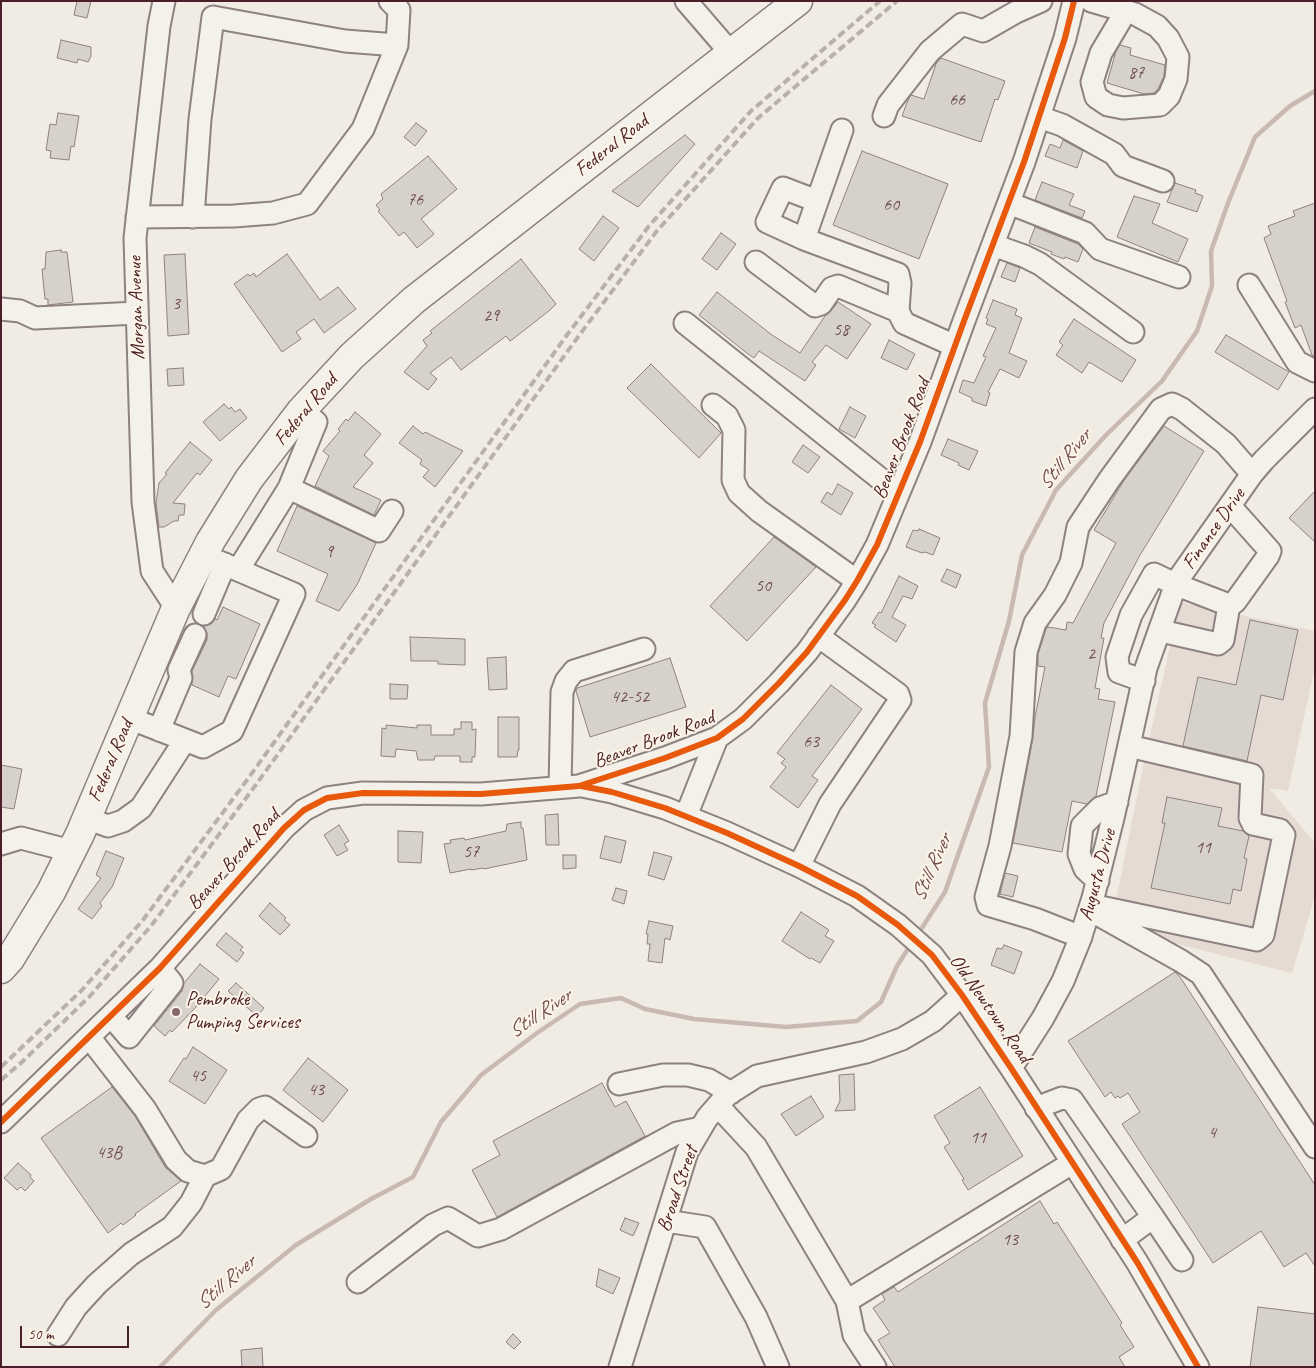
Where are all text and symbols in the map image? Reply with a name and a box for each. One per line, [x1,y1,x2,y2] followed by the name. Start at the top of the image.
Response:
[1128,62,1144,84] house number: 87
[949,89,965,111] house number: 66
[570,110,654,182] street label: Federal Road
[407,189,423,211] house number: 76
[883,194,899,216] house number: 60
[123,256,151,360] street label: Morgan Avenue
[172,293,180,315] house number: 3
[483,305,499,327] house number: 29
[833,319,849,341] house number: 58
[269,369,343,451] street label: Federal Road
[868,375,936,503] street label: Beaver Brook Road
[1033,425,1097,495] water label: Still River
[1177,484,1251,574] street label: Finance Drive
[325,541,333,563] house number: 9
[755,575,771,597] house number: 50
[1087,643,1095,665] house number: 2
[611,686,649,708] house number: 42-52
[590,706,718,774] street label: Beaver Brook Road
[83,716,139,806] street label: Federal Road
[803,731,819,753] house number: 63
[182,805,286,915] street label: Beaver Brook Road
[1074,826,1122,924] street label: Augusta Drive
[906,831,958,905] water label: Still River
[1195,837,1211,859] house number: 11
[463,841,479,863] house number: 57
[944,950,1036,1068] street label: Old Newtown Road
[504,984,576,1044] water label: Still River
[186,988,300,1035] place label: Pembroke Pumping Services
[170,1006,182,1018] marker: Pembroke Pumping Services
[190,1065,206,1087] house number: 45
[308,1079,324,1101] house number: 43
[1208,1122,1216,1144] house number: 4
[970,1127,986,1149] house number: 11
[96,1142,122,1164] house number: 43B
[652,1143,704,1235] street label: Broad Street
[1002,1229,1018,1251] house number: 13
[191,1250,261,1316] water label: Still River
[22,1316,131,1348] scale bar
[28,1325,54,1344] text: 50 m

